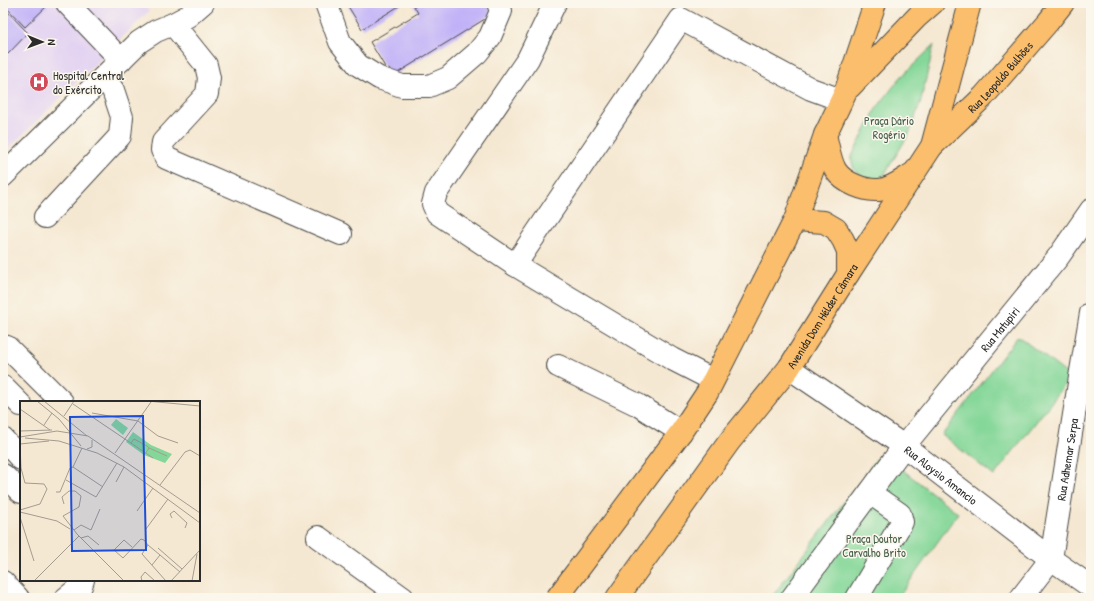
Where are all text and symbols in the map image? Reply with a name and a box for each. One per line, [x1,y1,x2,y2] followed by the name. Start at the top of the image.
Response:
[22,22,62,62] north arrow
[963,37,1037,116] street label: Rua Leopoldo Bulhões
[45,39,59,45] text: N
[53,67,125,98] place label: Hospital Central do Exército
[28,71,50,93] hospital icon: Hospital Central do Exército
[864,112,914,143] park label: Praça Dário Rogério
[782,260,861,372] street label: Avenida Dom Hélder Câmara
[976,303,1023,355] street label: Rua Matupiri
[20,401,200,581] inset map
[1052,417,1082,502] street label: Rua Adhemar Serpa
[901,441,982,508] street label: Rua Aloysio Amancio
[842,530,906,561] park label: Praça Doutor Carvalho Brito

